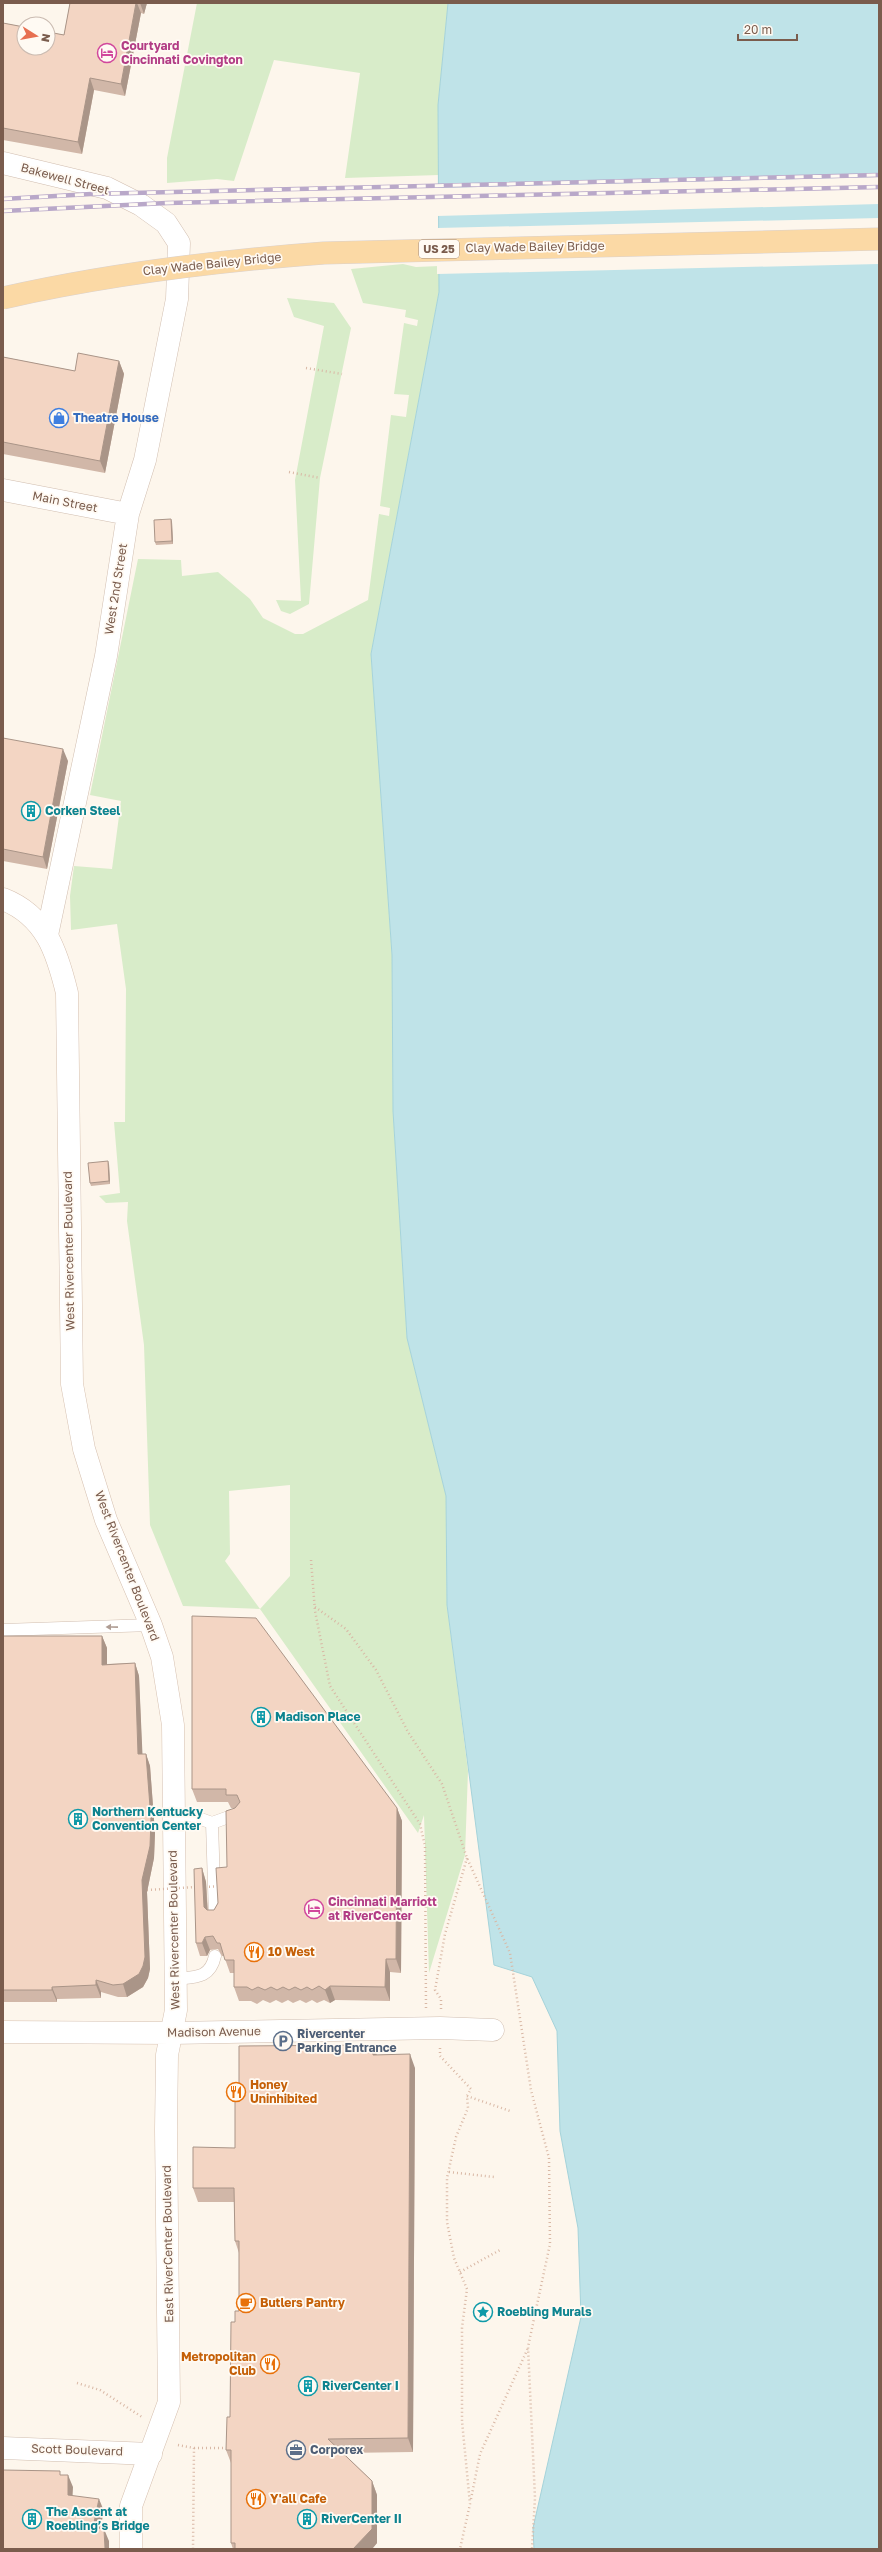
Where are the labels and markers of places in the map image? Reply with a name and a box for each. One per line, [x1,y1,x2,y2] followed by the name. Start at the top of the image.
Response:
[121,38,243,67] place label: Courtyard Cincinnati Covington
[96,42,118,64] hotel icon: Courtyard Cincinnati Covington
[48,407,70,429] shop icon: Theatre House
[73,410,159,425] place label: Theatre House
[20,800,42,822] building icon: Corken Steel
[45,803,120,818] place label: Corken Steel
[250,1706,272,1728] building icon: Madison Place
[275,1709,361,1724] place label: Madison Place
[92,1804,204,1833] place label: Northern Kentucky Convention Center
[67,1808,89,1830] building icon: Northern Kentucky Convention Center
[328,1894,437,1923] place label: Cincinnati Marriott at RiverCenter
[303,1898,325,1920] hotel icon: Cincinnati Marriott at RiverCenter
[243,1941,265,1963] restaurant icon: 10 West
[268,1944,315,1959] place label: 10 West
[297,2026,397,2055] place label: Rivercenter Parking Entrance
[272,2030,294,2052] parking icon: Rivercenter Parking Entrance
[250,2077,317,2106] place label: Honey Uninhibited
[225,2081,247,2103] restaurant icon: Honey Uninhibited
[235,2292,257,2314] cafe icon: Butlers Pantry
[260,2295,346,2310] place label: Butlers Pantry
[472,2301,494,2323] place icon: Roebling Murals
[497,2304,592,2319] place label: Roebling Murals
[181,2349,257,2378] place label: Metropolitan Club
[259,2353,281,2375] restaurant icon: Metropolitan Club
[297,2375,319,2397] building icon: RiverCenter I
[322,2378,399,2393] place label: RiverCenter I
[285,2439,307,2461] office icon: Corporex
[310,2442,363,2457] place label: Corporex
[245,2488,267,2510] restaurant icon: Y'all Cafe
[270,2491,326,2506] place label: Y'all Cafe
[46,2504,149,2533] place label: The Ascent at Roebling’s Bridge
[21,2508,43,2530] building icon: The Ascent at Roebling’s Bridge
[296,2508,318,2530] building icon: RiverCenter II
[321,2511,402,2526] place label: RiverCenter II

